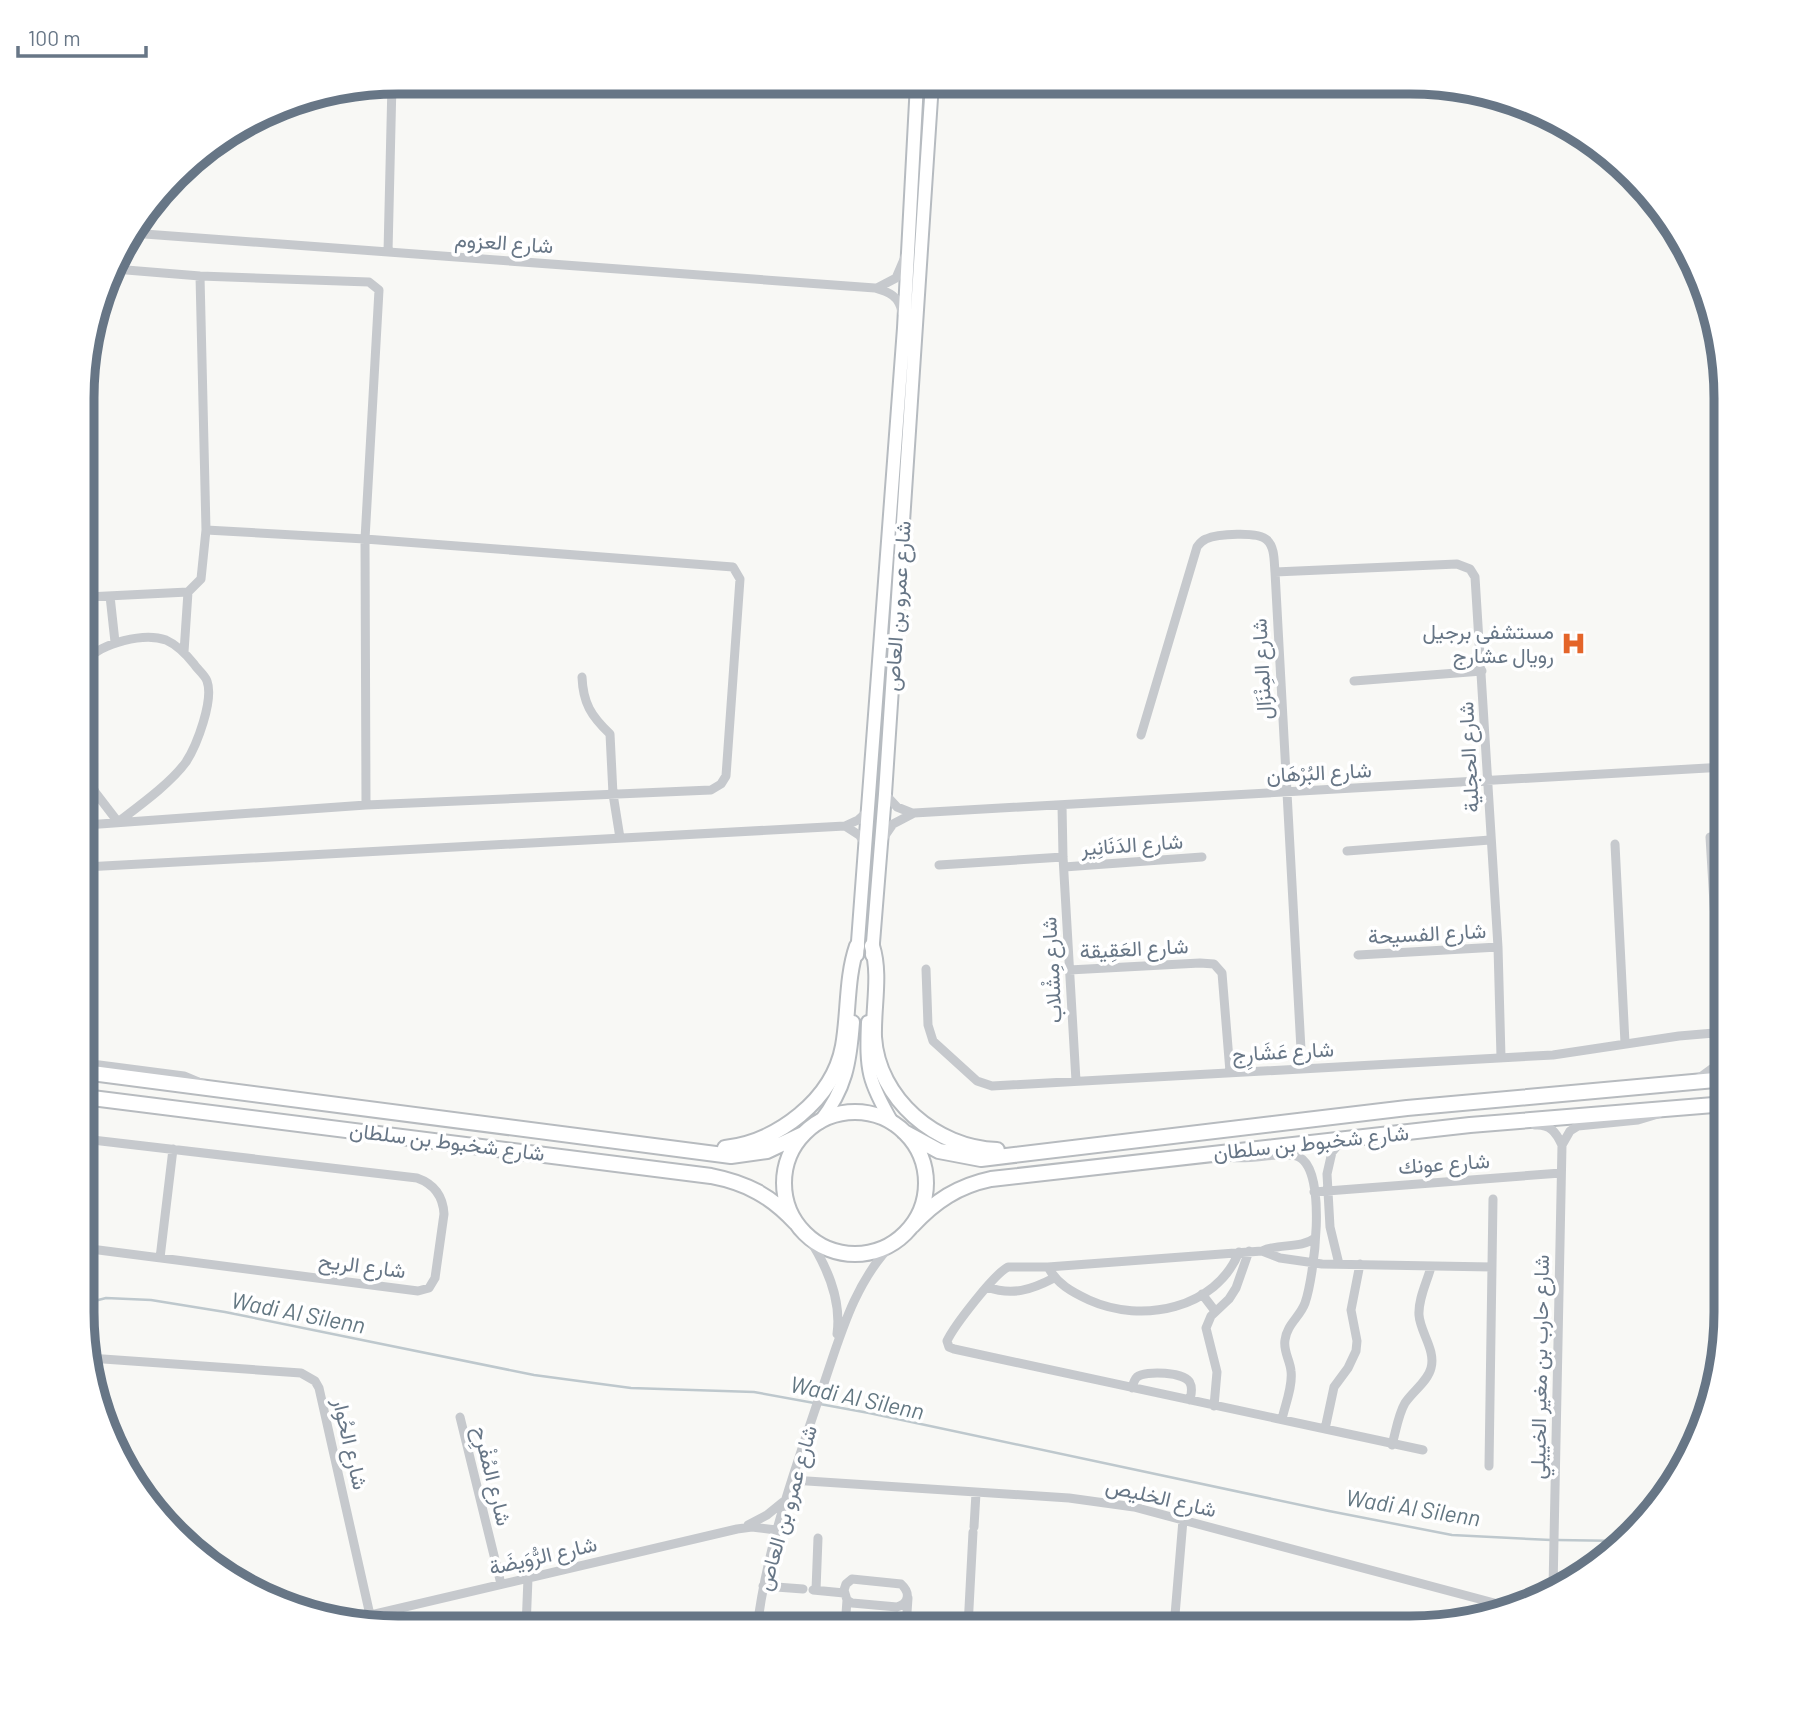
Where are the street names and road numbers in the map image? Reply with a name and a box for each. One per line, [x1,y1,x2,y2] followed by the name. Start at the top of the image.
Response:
[454,226,554,260] street label: شارع العزوم
[878,520,918,692] street label: شارع عمرو بن العاص
[1245,618,1279,720] street label: شارع المِنْزَال
[1452,701,1486,813] street label: شارع الحجلية
[1266,756,1372,790] street label: شارع البُرْهَان
[1079,827,1184,863] street label: شارع الدَنَانِير
[1035,916,1069,1024] street label: شارع مِشْلاب
[1367,917,1487,951] street label: شارع الفسيحة
[1079,932,1189,966] street label: شارع العَقِيقة
[1231,1035,1335,1071] street label: شارع عَشَارِج
[348,1116,546,1168] street label: شارع شخبوط بن سلطان
[1212,1119,1410,1167] street label: شارع شخبوط بن سلطان
[1397,1147,1491,1181] street label: شارع عونك
[317,1247,407,1285] street label: شارع الريح
[1524,1254,1559,1480] street label: شارع حارب بن مغير الخييلي
[326,1395,374,1492] street label: شارع الحُوار
[750,1422,824,1594] street label: شارع عمرو بن العاص
[463,1423,518,1530] street label: شارع المُفْرِح
[1103,1472,1219,1524] street label: شارع الخليص
[486,1530,600,1582] street label: شارع الرُّوَيضَة

